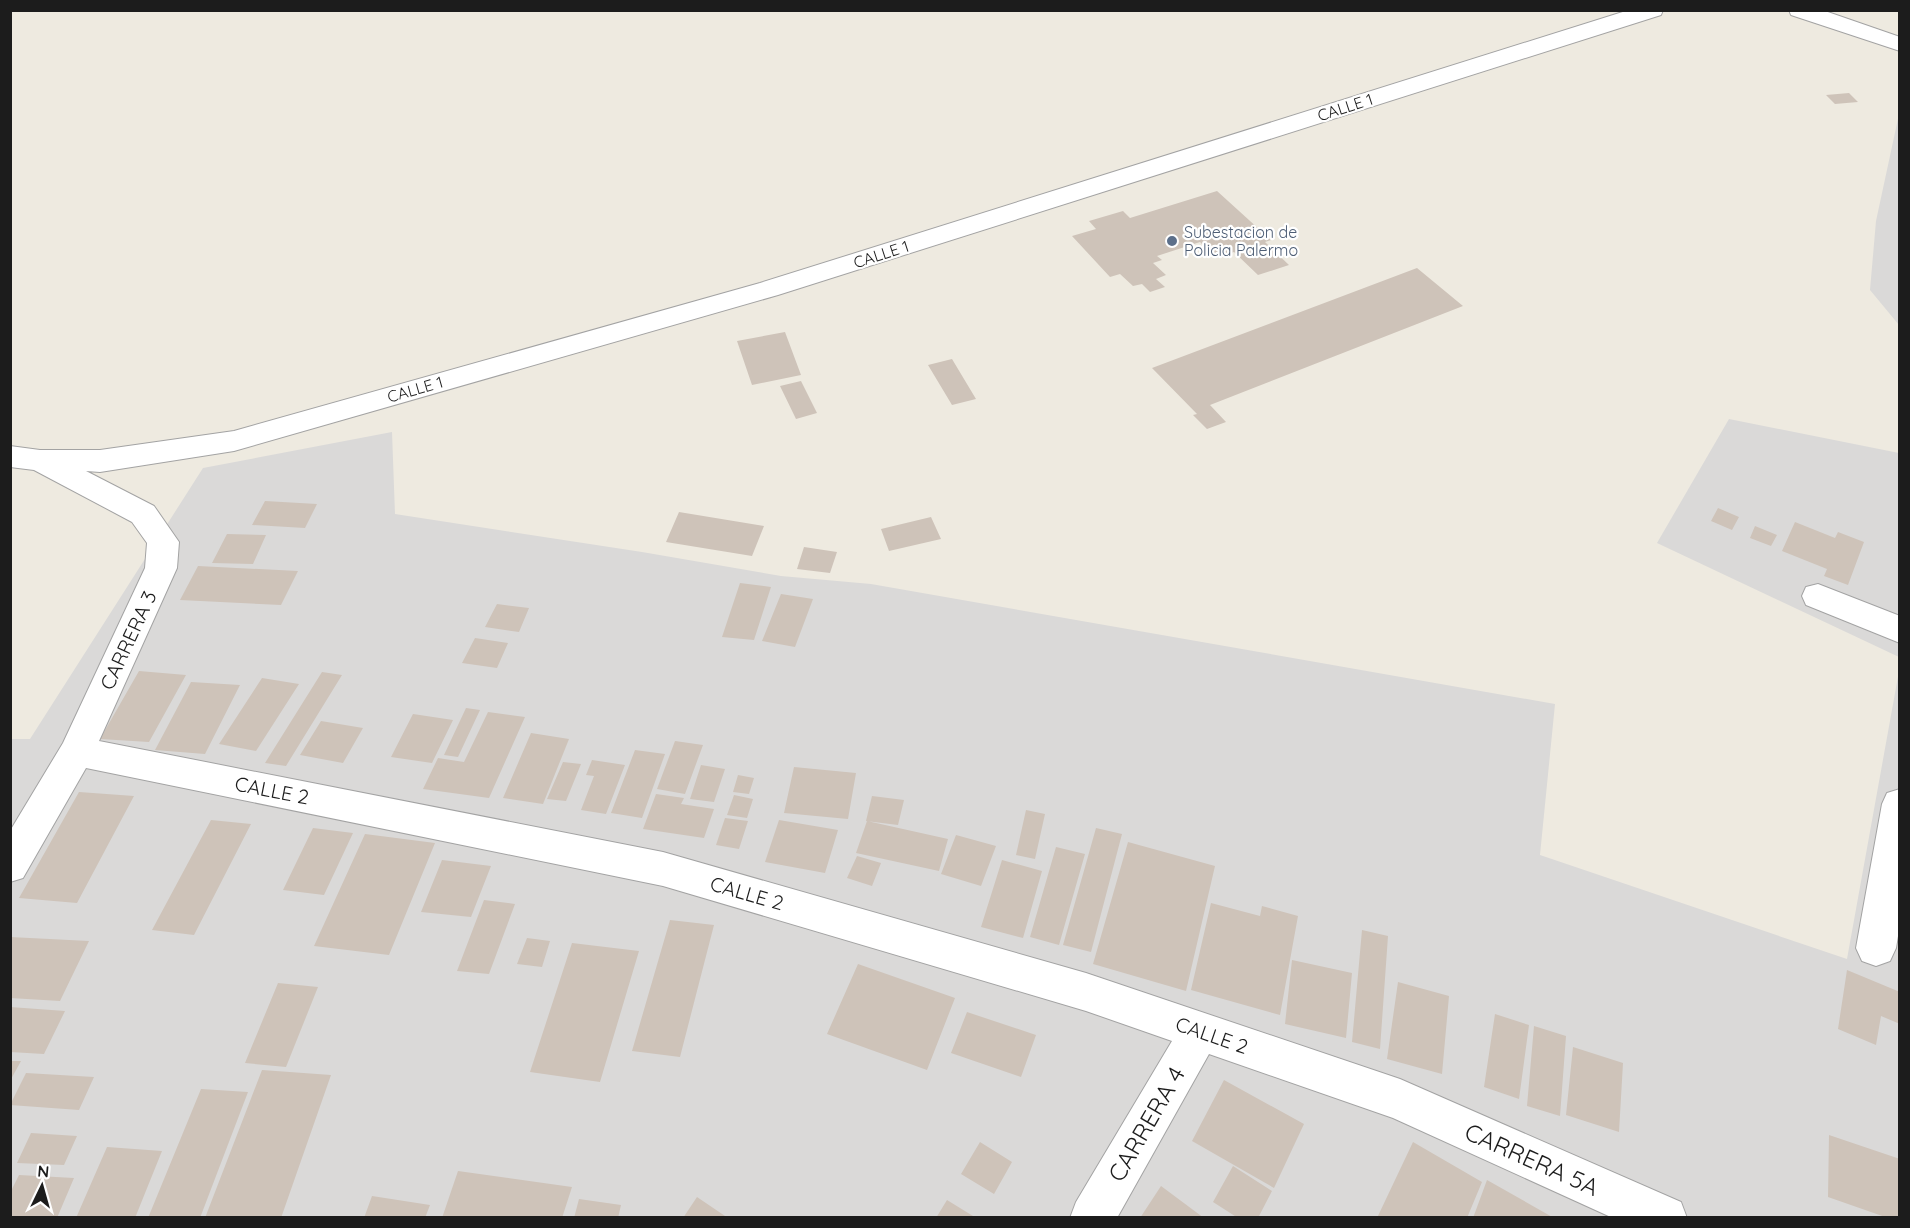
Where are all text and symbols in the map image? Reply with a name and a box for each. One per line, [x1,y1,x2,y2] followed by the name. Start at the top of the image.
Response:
[1315,89,1375,125] street label: CALLE 1
[1184,222,1298,260] place label: Subestacion de Policia Palermo
[1165,234,1179,248] marker: Subestacion de Policia Palermo
[851,236,911,272] street label: CALLE 1
[385,372,445,406] street label: CALLE 1
[94,586,162,694] street label: CARRERA 3
[233,771,311,809] street label: CALLE 2
[707,871,787,915] street label: CALLE 2
[1172,1011,1252,1059] street label: CALLE 2
[1101,1061,1191,1187] street label: CARRERA 4
[1460,1116,1604,1202] street label: CARRERA 5A
[12,1156,72,1216] north arrow
[37,1161,50,1182] text: N

